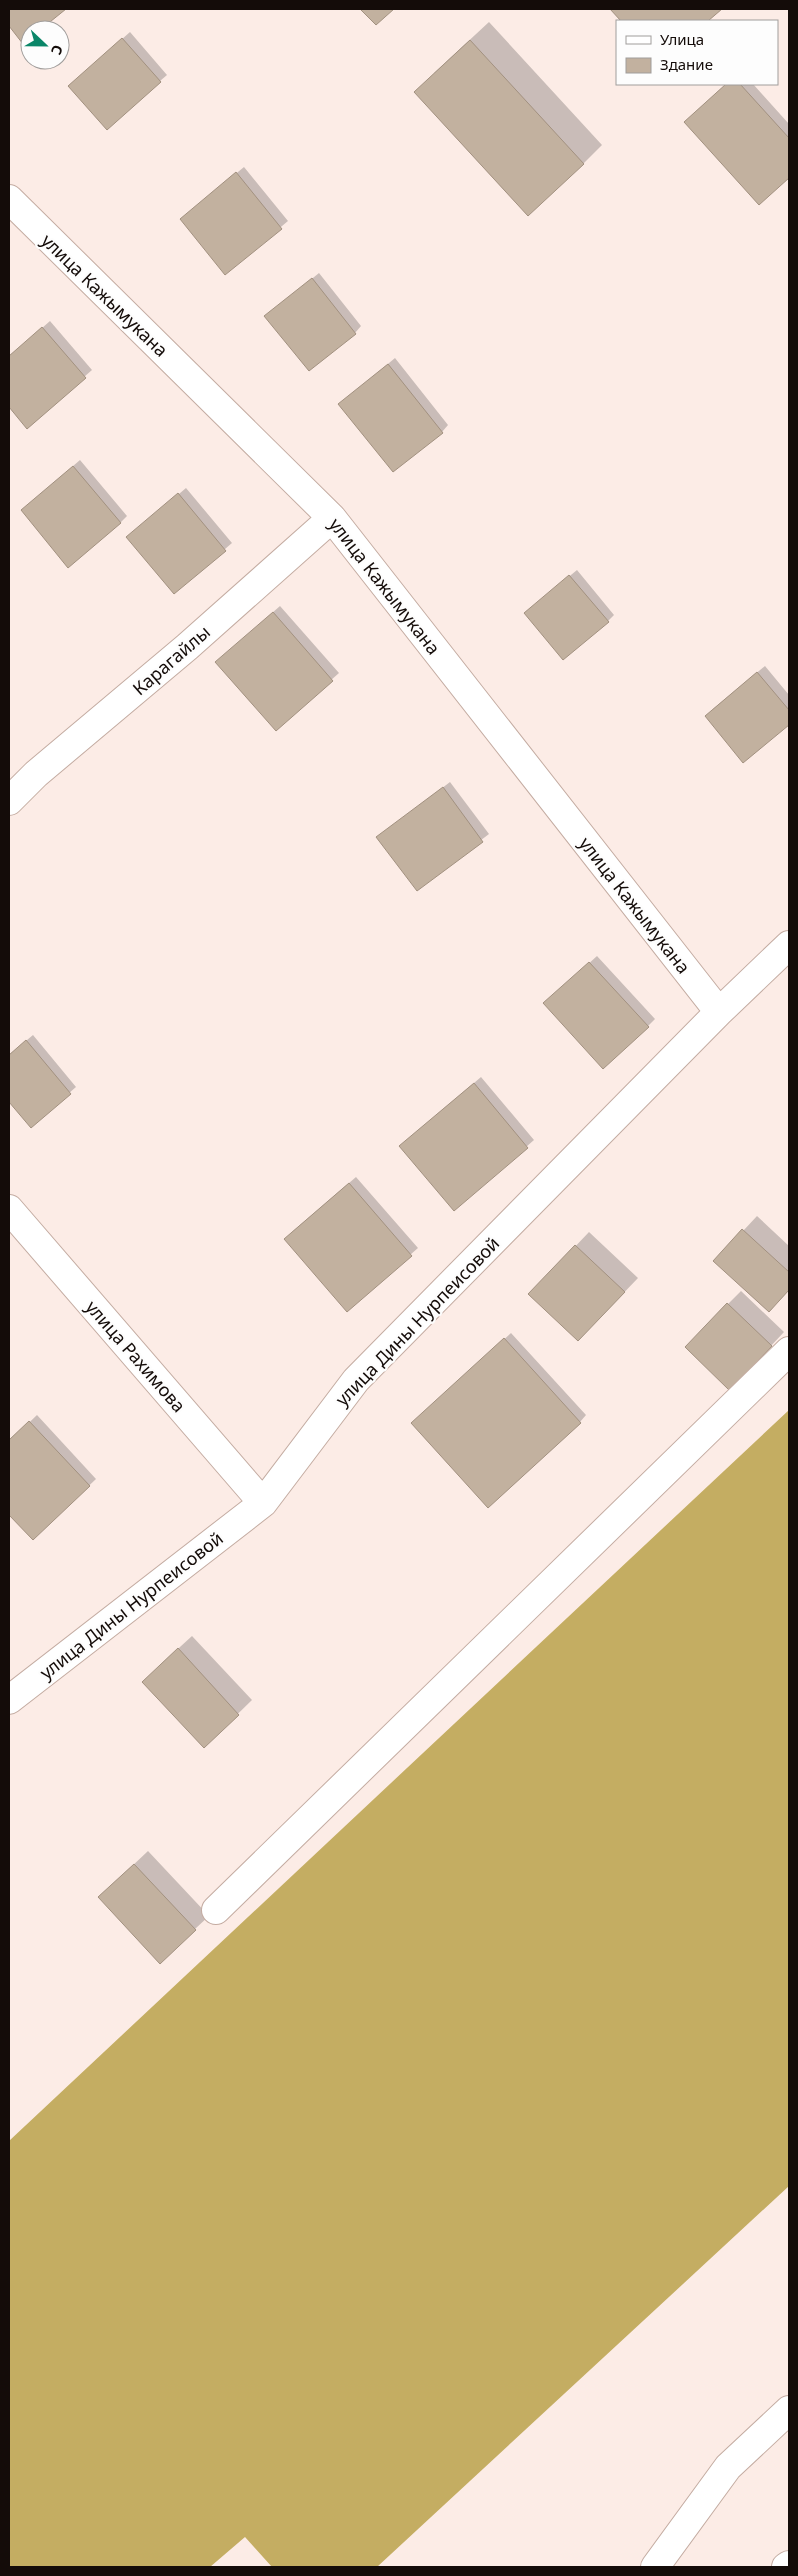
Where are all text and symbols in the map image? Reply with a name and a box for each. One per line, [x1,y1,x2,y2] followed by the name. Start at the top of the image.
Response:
[20,20,70,70] north arrow
[616,20,778,85] legend
[660,29,704,49] text: Улица
[47,42,68,58] text: С
[660,54,713,74] text: Здание
[37,228,173,362] street label: улица Кажымукана
[324,513,446,659] street label: улица Кажымукана
[127,620,215,700] street label: Карагайлы
[574,832,696,978] street label: улица Кажымукана
[330,1231,504,1411] street label: улица Дины Нурпеисовой
[81,1295,191,1417] street label: улица Рахимова
[34,1526,228,1684] street label: улица Дины Нурпеисовой

